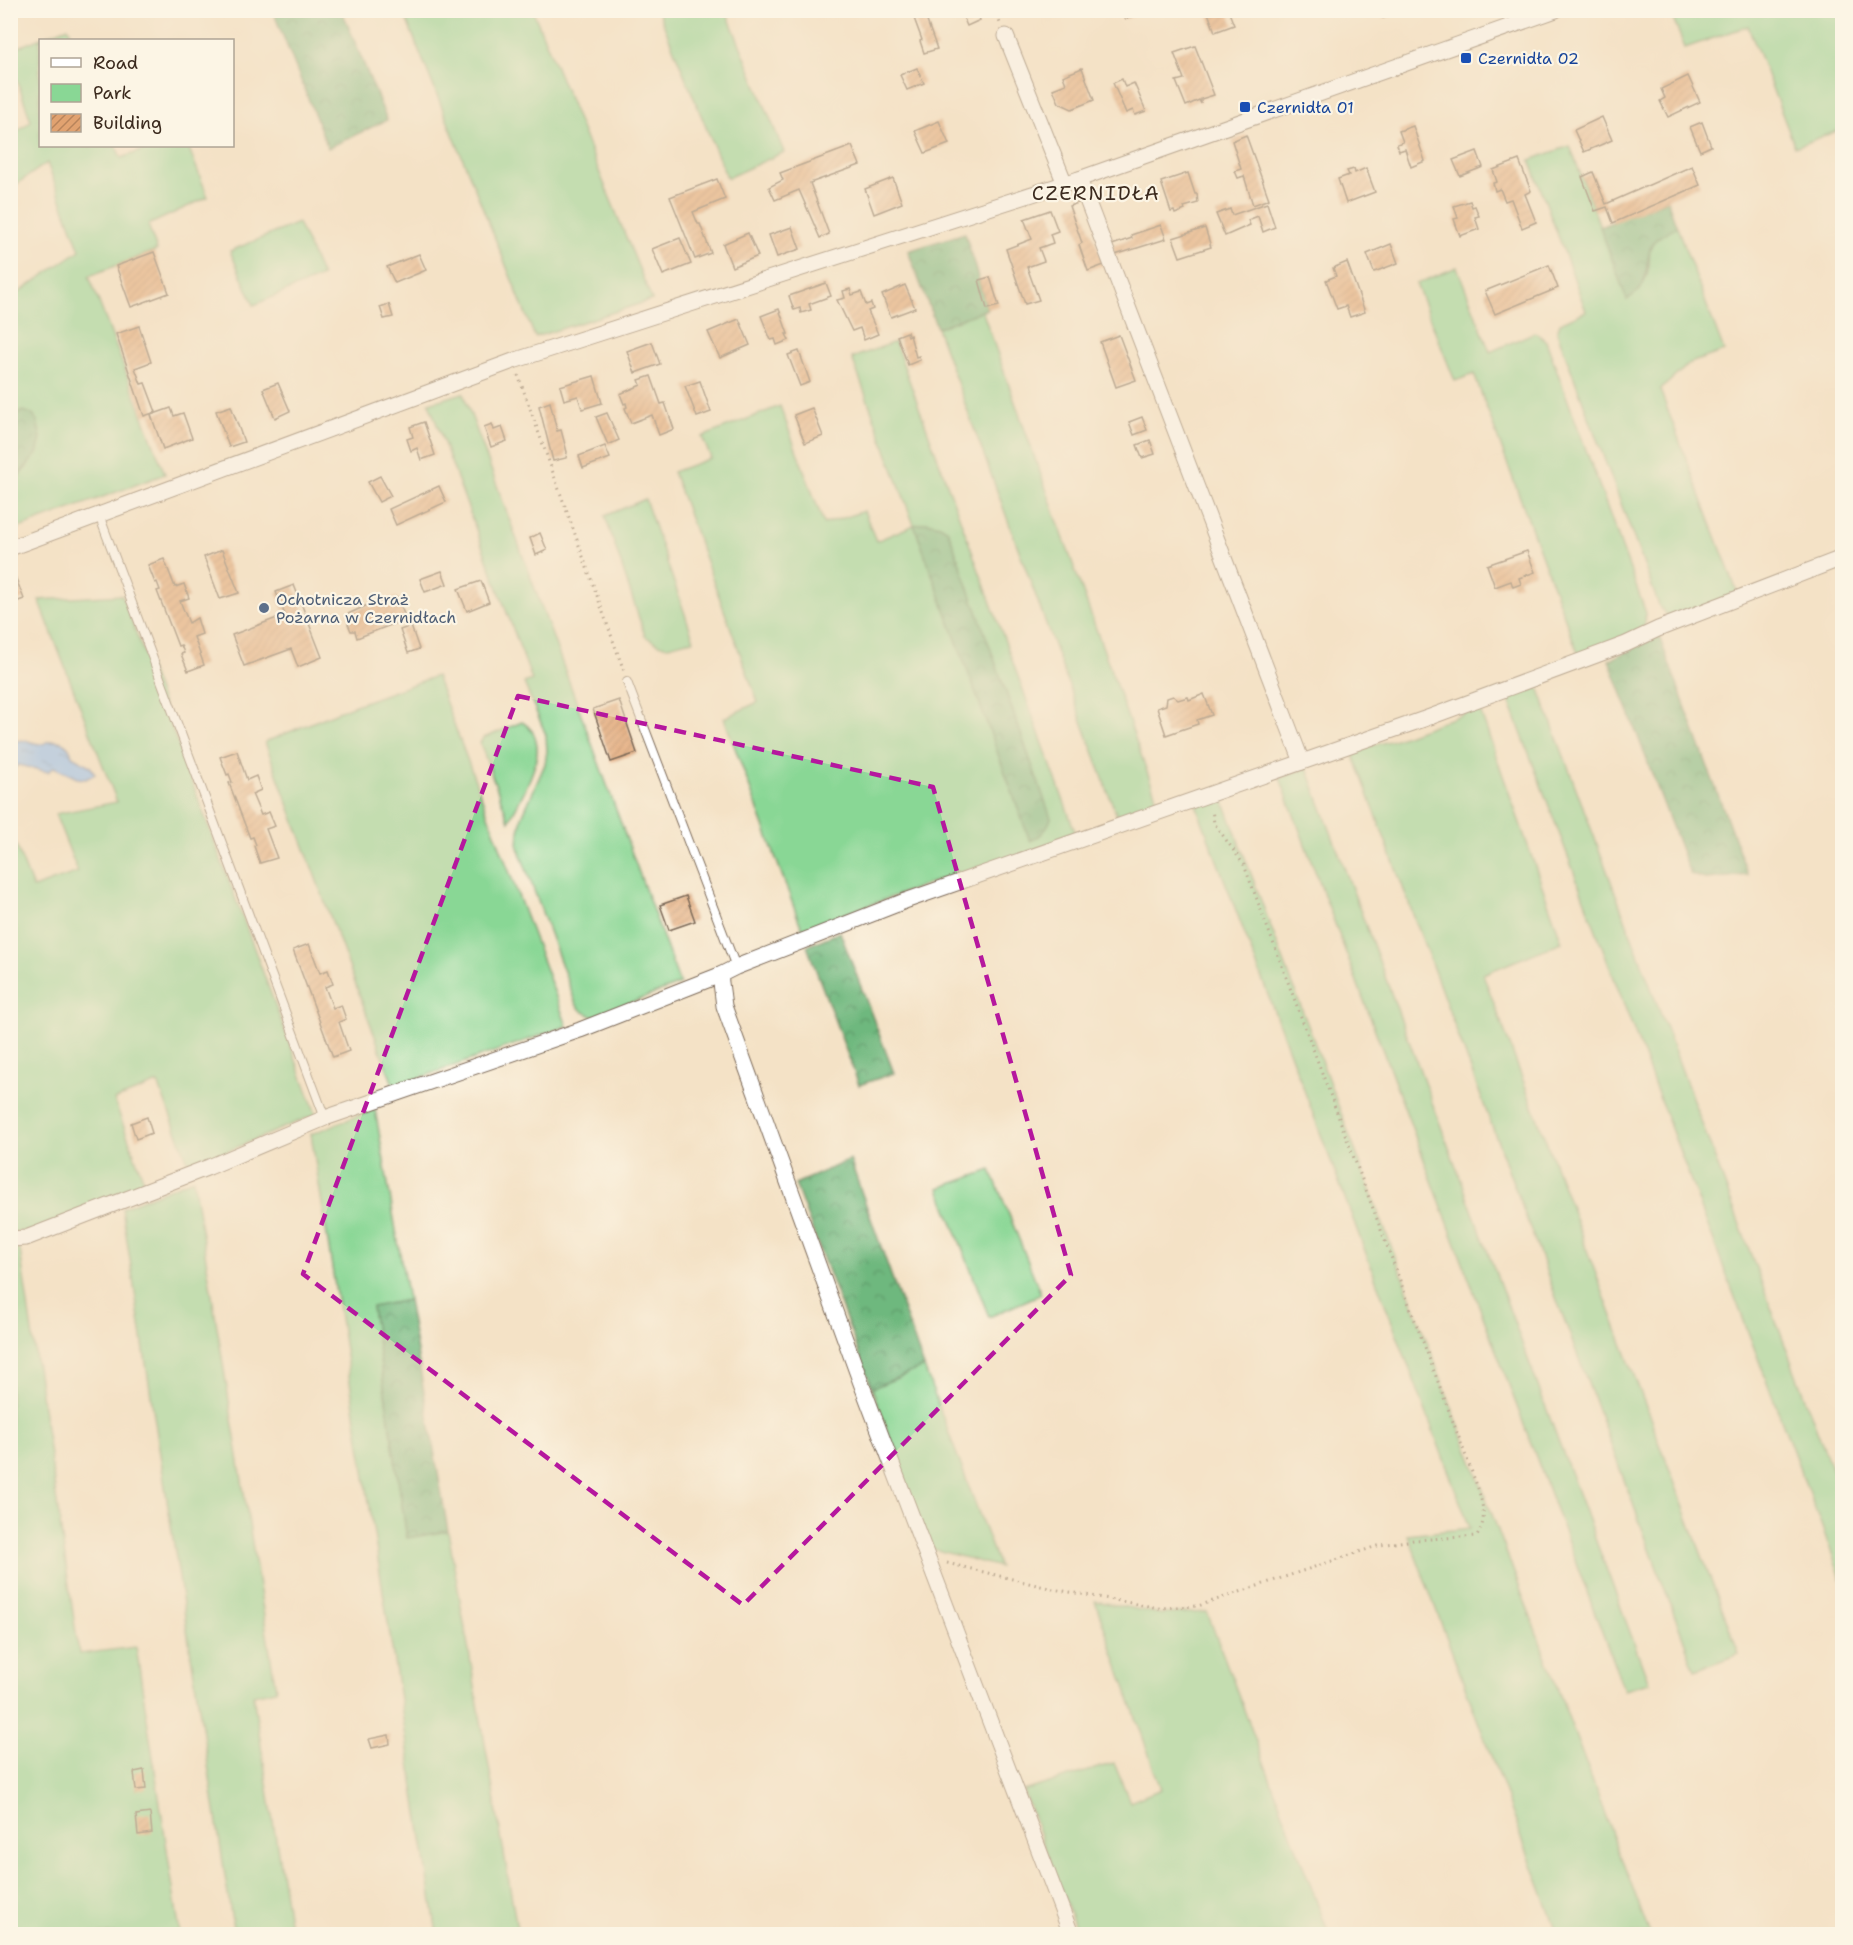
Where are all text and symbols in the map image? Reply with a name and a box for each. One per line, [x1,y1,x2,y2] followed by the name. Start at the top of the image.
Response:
[39,39,234,147] legend
[1478,48,1579,69] place label: Czernidła 02
[93,51,138,75] text: Road
[1459,51,1473,65] marker: Czernidła 02
[93,81,132,105] text: Park
[1257,97,1354,118] place label: Czernidła 01
[1238,100,1252,114] marker: Czernidła 01
[93,111,162,135] text: Building
[1032,180,1160,206] district label: CZERNIDŁA
[276,589,456,628] place label: Ochotnicza Straż Pożarna w Czernidłach
[257,601,271,615] marker: Ochotnicza Straż Pożarna w Czernidłach

